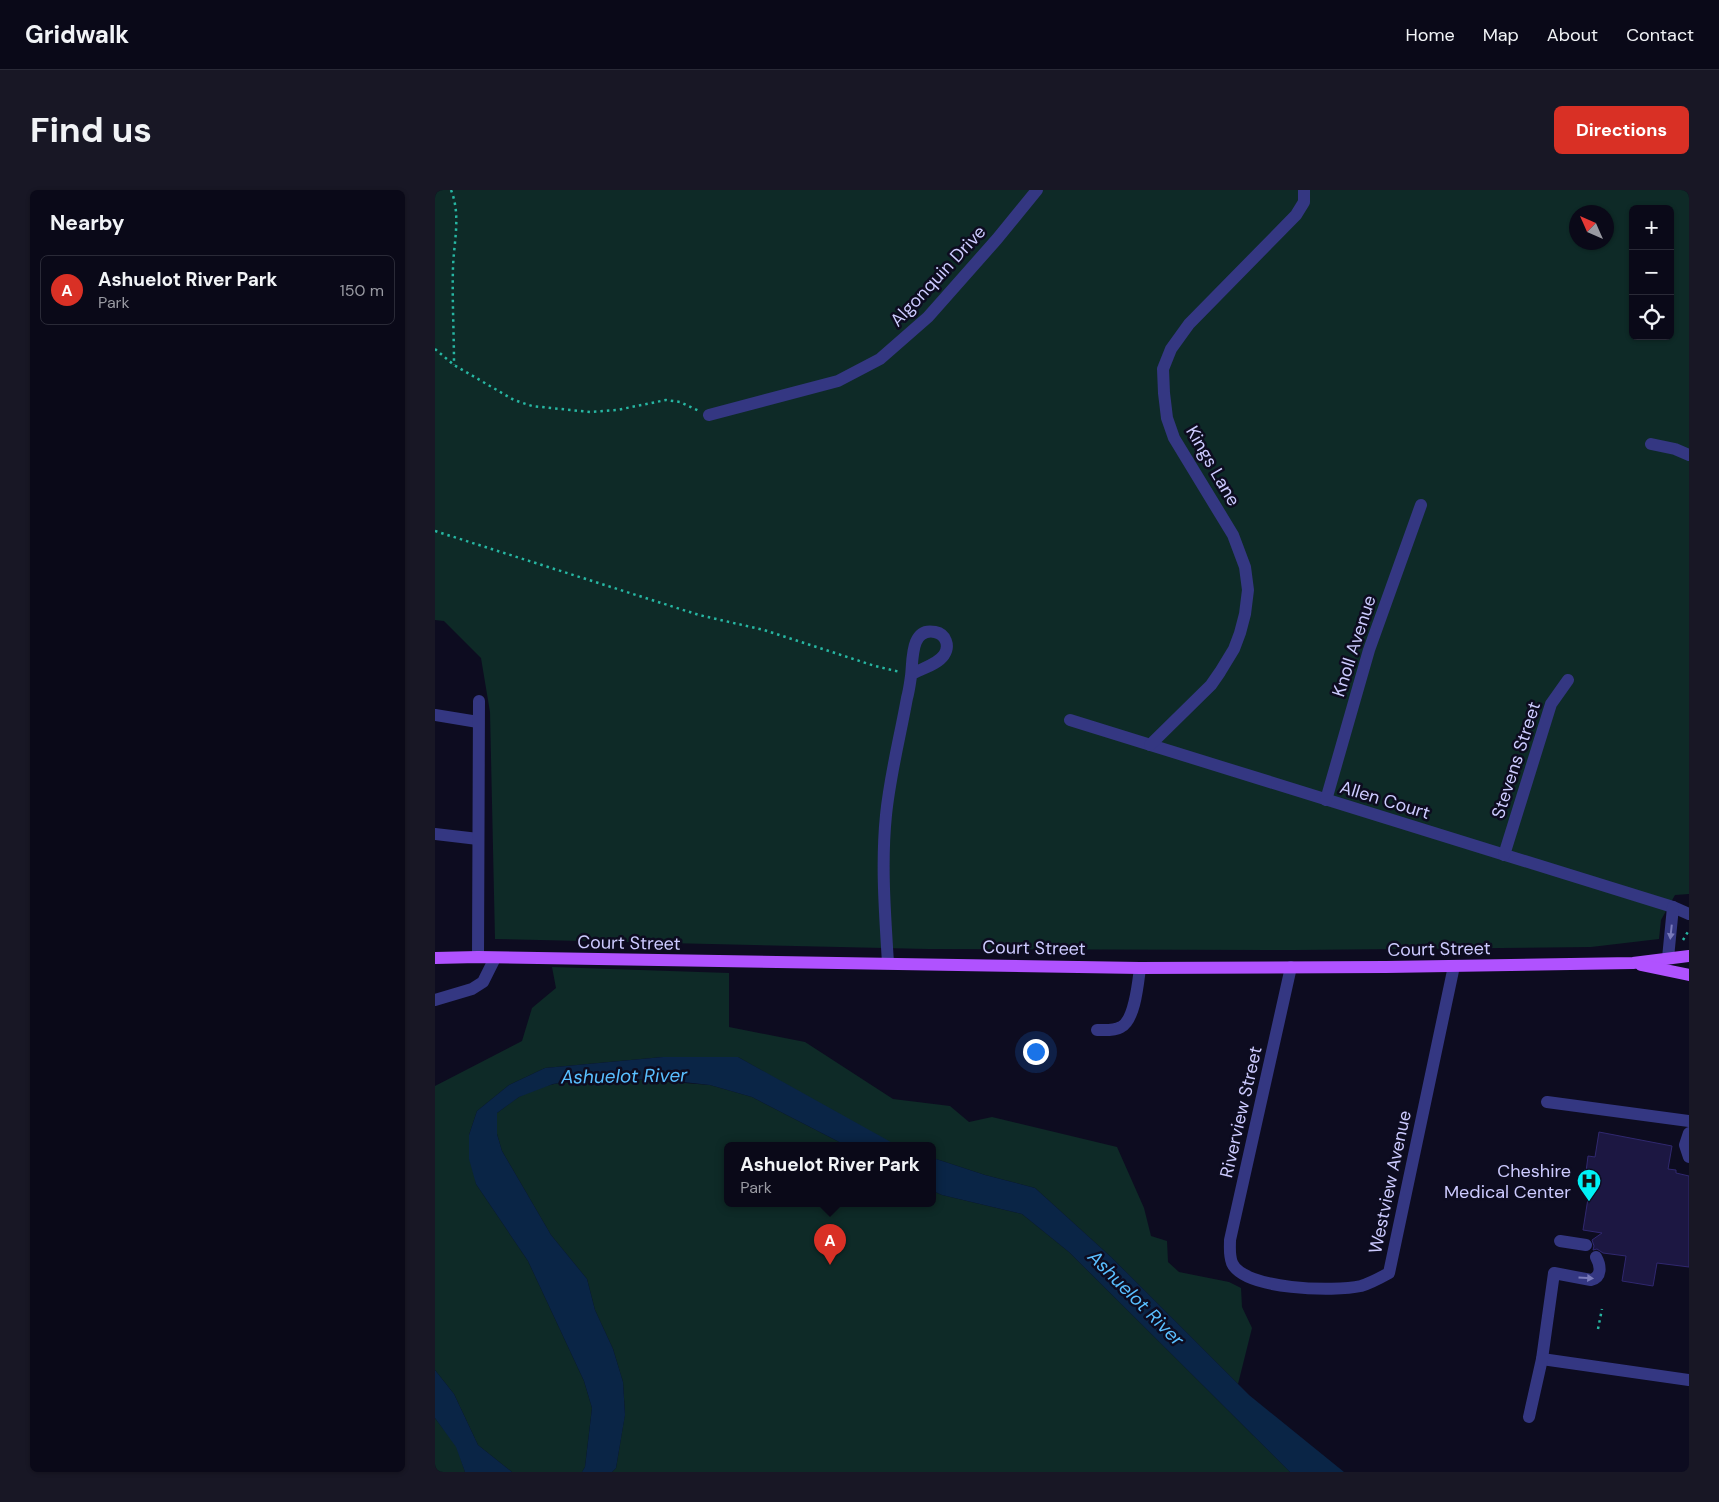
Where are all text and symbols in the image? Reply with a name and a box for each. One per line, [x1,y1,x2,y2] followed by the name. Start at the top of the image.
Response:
[25,19,129,50] text: Gridwalk
[1405,23,1455,47] text: Home
[1483,23,1519,47] text: Map
[1547,23,1598,47] text: About
[1626,23,1694,47] text: Contact
[1554,106,1689,154] button: Directions
[30,107,152,153] text: Find us
[1569,205,1614,250] north arrow
[1629,205,1674,340] map controls
[1629,205,1674,250] button: +
[50,209,124,237] text: Nearby
[885,220,991,332] street label: Algonquin Drive
[1629,250,1674,295] button: −
[98,267,278,292] text: Ashuelot River Park
[61,280,73,301] text: A
[340,280,384,301] text: 150 m
[98,292,130,313] text: Park
[1629,295,1674,340] button: locate
[1180,422,1246,510] street label: Kings Lane
[1326,592,1382,700] street label: Knoll Avenue
[1486,698,1546,822] street label: Stevens Street
[1337,775,1433,825] street label: Allen Court
[1667,925,1675,941] one-way arrow
[577,930,681,956] street label: Court Street
[982,935,1086,961] street label: Court Street
[1387,936,1491,962] street label: Court Street
[1023,1039,1049,1065] your location
[1214,1044,1268,1180] street label: Riverview Street
[560,1062,688,1090] water label: Ashuelot River
[1363,1108,1417,1256] street label: Westview Avenue
[724,1142,936,1207] popup
[740,1152,920,1177] text: Ashuelot River Park
[1444,1159,1571,1204] place label: Cheshire Medical Center
[1576,1168,1602,1202] hospital icon: Cheshire Medical Center
[740,1177,772,1198] text: Park
[814,1224,846,1265] pin: A
[1082,1244,1190,1352] water label: Ashuelot River
[1579,1275,1595,1283] one-way arrow

